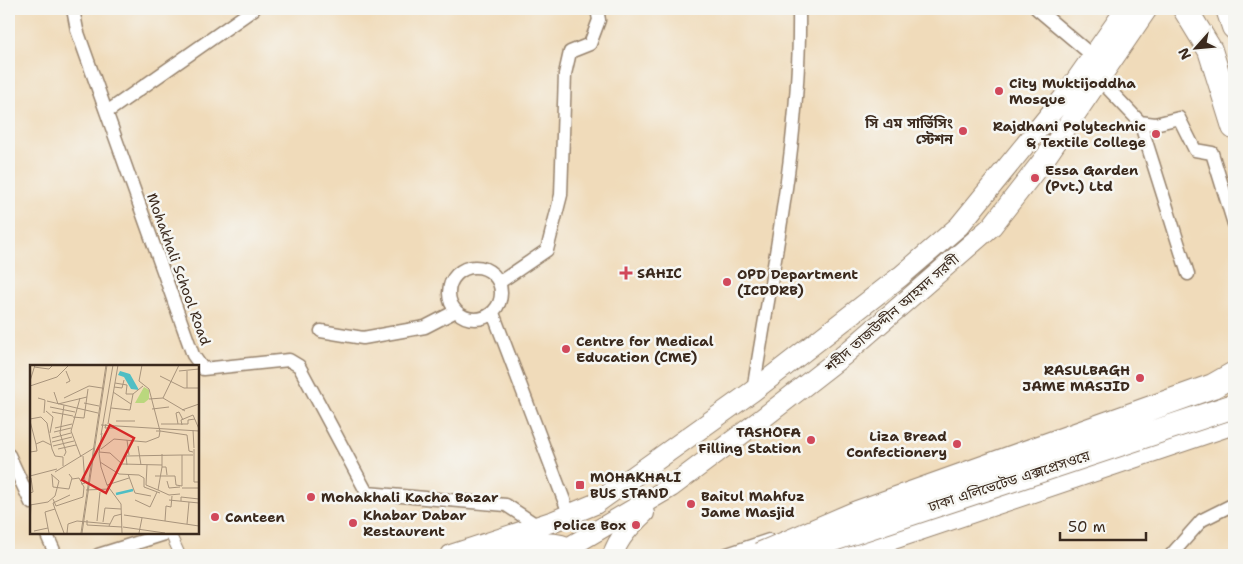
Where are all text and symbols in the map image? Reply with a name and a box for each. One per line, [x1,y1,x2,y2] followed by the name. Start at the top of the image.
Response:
[1170,22,1220,72] north arrow
[1174,45,1195,63] text: N
[1009,74,1136,108] place label: City Muktijoddha Mosque
[993,85,1005,97] marker: City Muktijoddha Mosque
[864,114,954,148] place label: সি এম সার্ভিসিং স্টেশন
[993,117,1146,151] place label: Rajdhani Polytechnic & Textile College
[957,125,969,137] marker: সি এম সার্ভিসিং স্টেশন
[1150,128,1162,140] marker: Rajdhani Polytechnic & Textile College
[1045,161,1138,195] place label: Essa Garden (Pvt.) Ltd
[1029,172,1041,184] marker: Essa Garden (Pvt.) Ltd
[143,190,215,348] street label: Mohakhali School Road
[821,250,963,377] street label: শহীদ তাজউদ্দীন আহমদ সরণী
[637,264,682,282] place label: SAHIC
[737,265,858,299] place label: OPD Department (ICDDRB)
[619,266,633,280] marker: SAHIC
[721,276,733,288] marker: OPD Department (ICDDRB)
[576,332,714,366] place label: Centre for Medical Education (CME)
[560,343,572,355] marker: Centre for Medical Education (CME)
[1022,361,1130,395] place label: RASULBAGH JAME MASJID
[30,365,199,534] inset map
[1134,372,1146,384] marker: RASULBAGH JAME MASJID
[698,423,801,457] place label: TASHOFA Filling Station
[846,427,947,461] place label: Liza Bread Confectionery
[805,434,817,446] marker: TASHOFA Filling Station
[951,438,963,450] marker: Liza Bread Confectionery
[925,446,1092,516] street label: ঢাকা এলিভেটেড এক্সপ্রেসওয়ে
[590,468,681,502] place label: MOHAKHALI BUS STAND
[574,479,586,491] marker: MOHAKHALI BUS STAND
[701,487,805,521] place label: Baitul Mahfuz Jame Masjid
[321,488,499,506] place label: Mohakhali Kacha Bazar
[305,491,317,503] marker: Mohakhali Kacha Bazar
[685,498,697,510] marker: Baitul Mahfuz Jame Masjid
[363,506,467,540] place label: Khabar Dabar Restaurent
[225,508,285,526] place label: Canteen
[1060,509,1147,541] scale bar
[209,511,221,523] marker: Canteen
[553,516,626,534] place label: Police Box
[347,517,359,529] marker: Khabar Dabar Restaurent
[1068,517,1106,537] text: 50 m
[630,519,642,531] marker: Police Box

